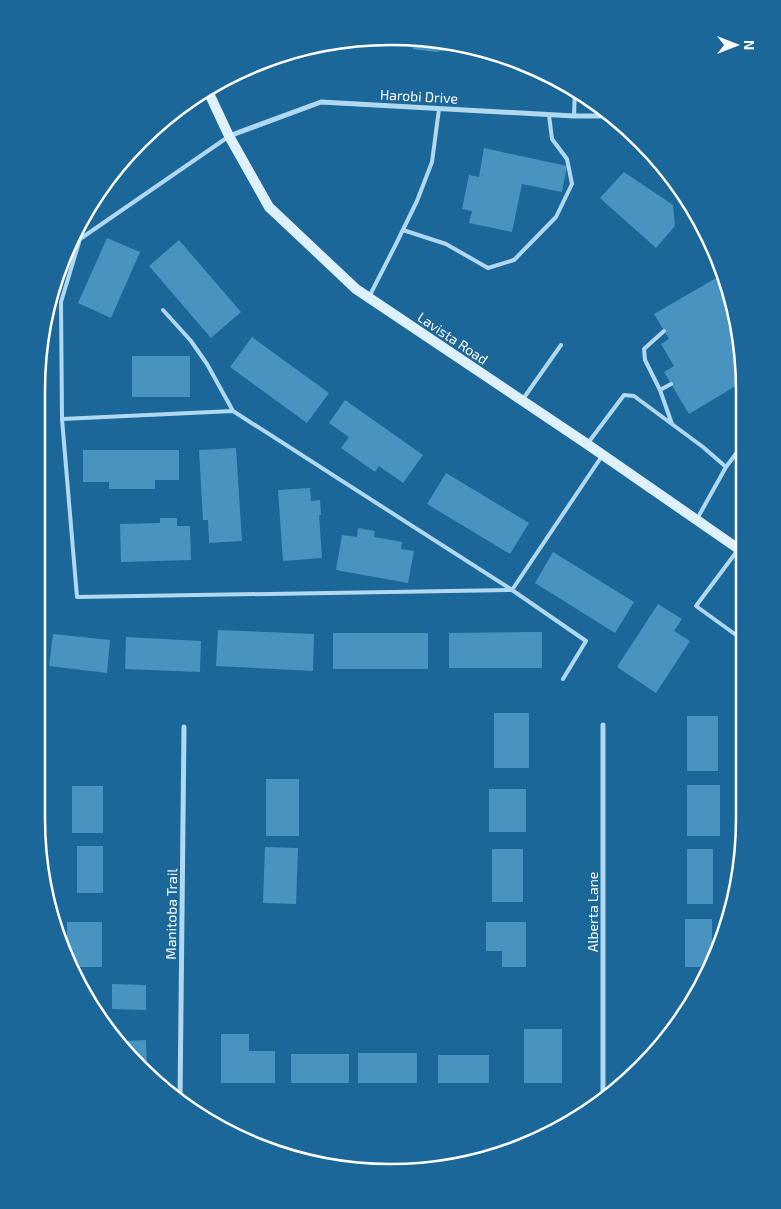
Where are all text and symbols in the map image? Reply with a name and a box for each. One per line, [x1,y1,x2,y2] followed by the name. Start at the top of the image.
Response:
[711,20,761,70] north arrow
[741,40,758,50] text: N
[379,85,459,107] street label: Harobi Drive
[415,308,491,368] street label: Lavista Road
[162,867,180,960] street label: Manitoba Trail
[584,872,601,952] street label: Alberta Lane

